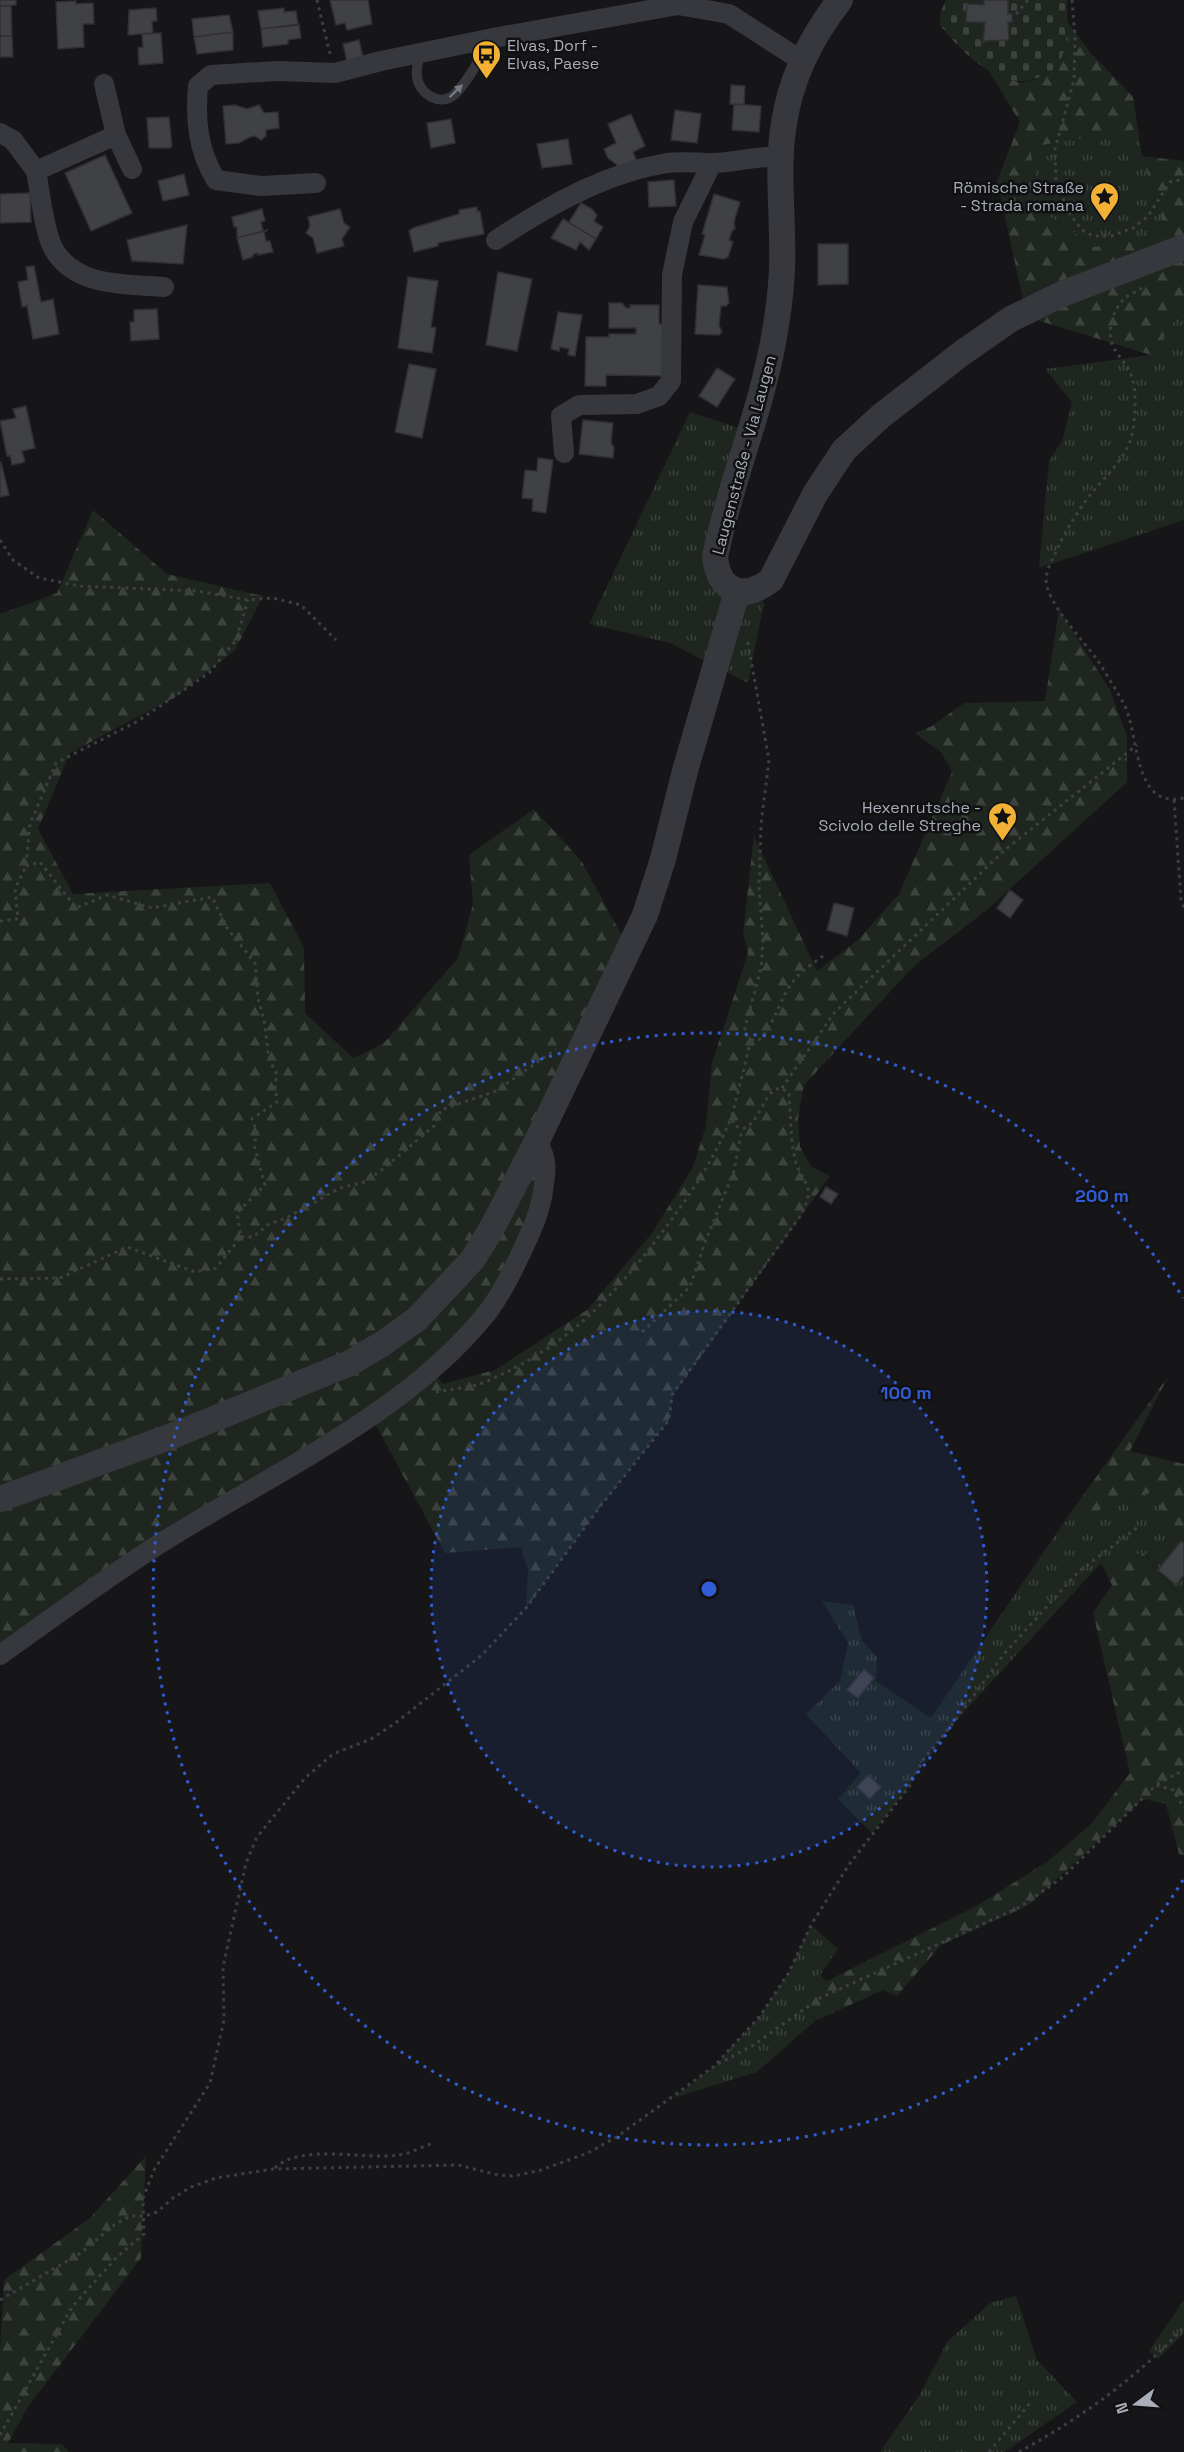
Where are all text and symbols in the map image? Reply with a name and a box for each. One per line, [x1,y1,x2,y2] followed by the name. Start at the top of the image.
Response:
[507,35,599,74] place label: Elvas, Dorf - Elvas, Paese
[470,38,502,80] bus stop icon: Elvas, Dorf - Elvas, Paese
[448,84,463,98] one-way arrow
[953,177,1084,216] place label: Römische Straße - Strada romana
[1089,180,1121,222] place icon: Römische Straße - Strada romana
[707,353,781,557] street label: Laugenstraße - Via Laugen
[818,797,981,836] place label: Hexenrutsche - Scivolo delle Streghe
[986,800,1018,842] place icon: Hexenrutsche - Scivolo delle Streghe
[1075,1184,1129,1207] text: 200 m
[880,1381,932,1404] text: 100 m
[699,1579,719,1599] centre of rings
[1106,2374,1166,2434] north arrow
[1110,2400,1134,2416] text: N

